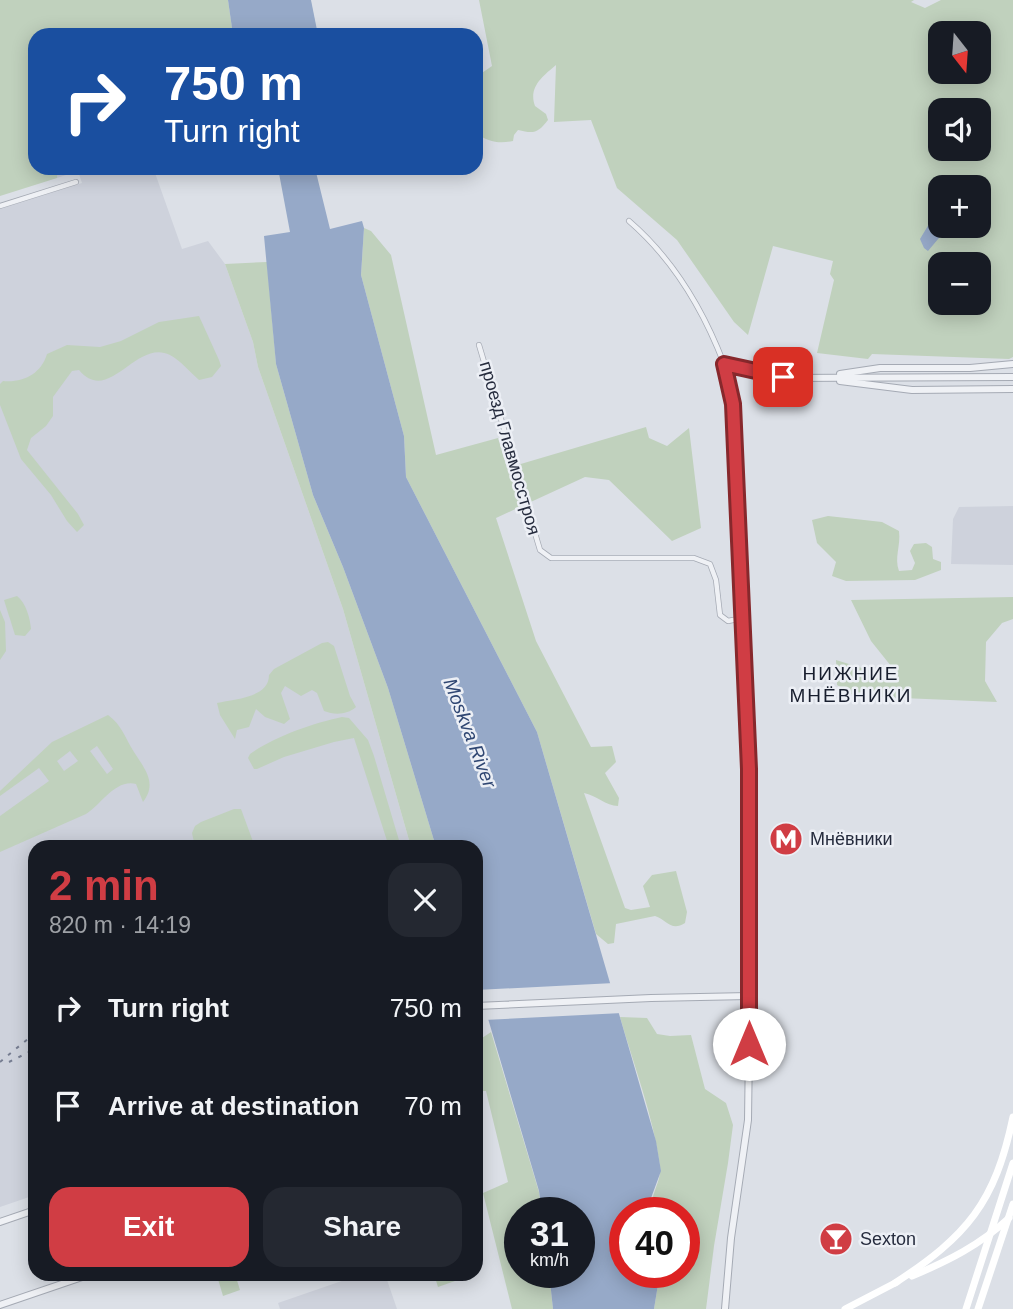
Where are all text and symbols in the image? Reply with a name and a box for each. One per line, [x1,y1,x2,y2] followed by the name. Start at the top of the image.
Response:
[928,21,990,84] north arrow
[928,21,991,315] map controls
[49,56,140,147] icon: right
[164,56,303,110] text: 750 m
[928,98,991,161] button: sound
[164,113,300,149] text: Turn right
[928,175,991,238] button: +
[928,252,991,315] button: −
[753,347,813,407] pin
[764,358,802,396] icon: arrive
[476,359,544,537] street label: проезд Главмосстроя
[789,663,913,706] district label: НИЖНИЕ МНЁВНИКИ
[440,676,501,791] water label: Moskva River
[767,820,805,858] metro station icon: Мнёвники
[810,829,892,849] place label: Мнёвники
[49,862,159,909] text: 2 min
[388,863,462,937] button: close
[49,912,191,938] text: 820 m · 14:19
[49,989,87,1027] icon: right
[108,993,229,1023] text: Turn right
[390,993,462,1023] text: 750 m
[712,1007,786,1081] position arrow
[49,1087,87,1125] icon: arrive
[108,1091,359,1121] text: Arrive at destination
[404,1091,462,1121] text: 70 m
[49,1187,249,1267] button: Exit
[263,1187,462,1267] button: Share
[609,1197,700,1288] speed limit sign: 40
[530,1214,569,1253] text: 31
[817,1220,855,1258] bar icon: Sexton
[860,1229,916,1249] place label: Sexton
[530,1250,569,1270] text: km/h

